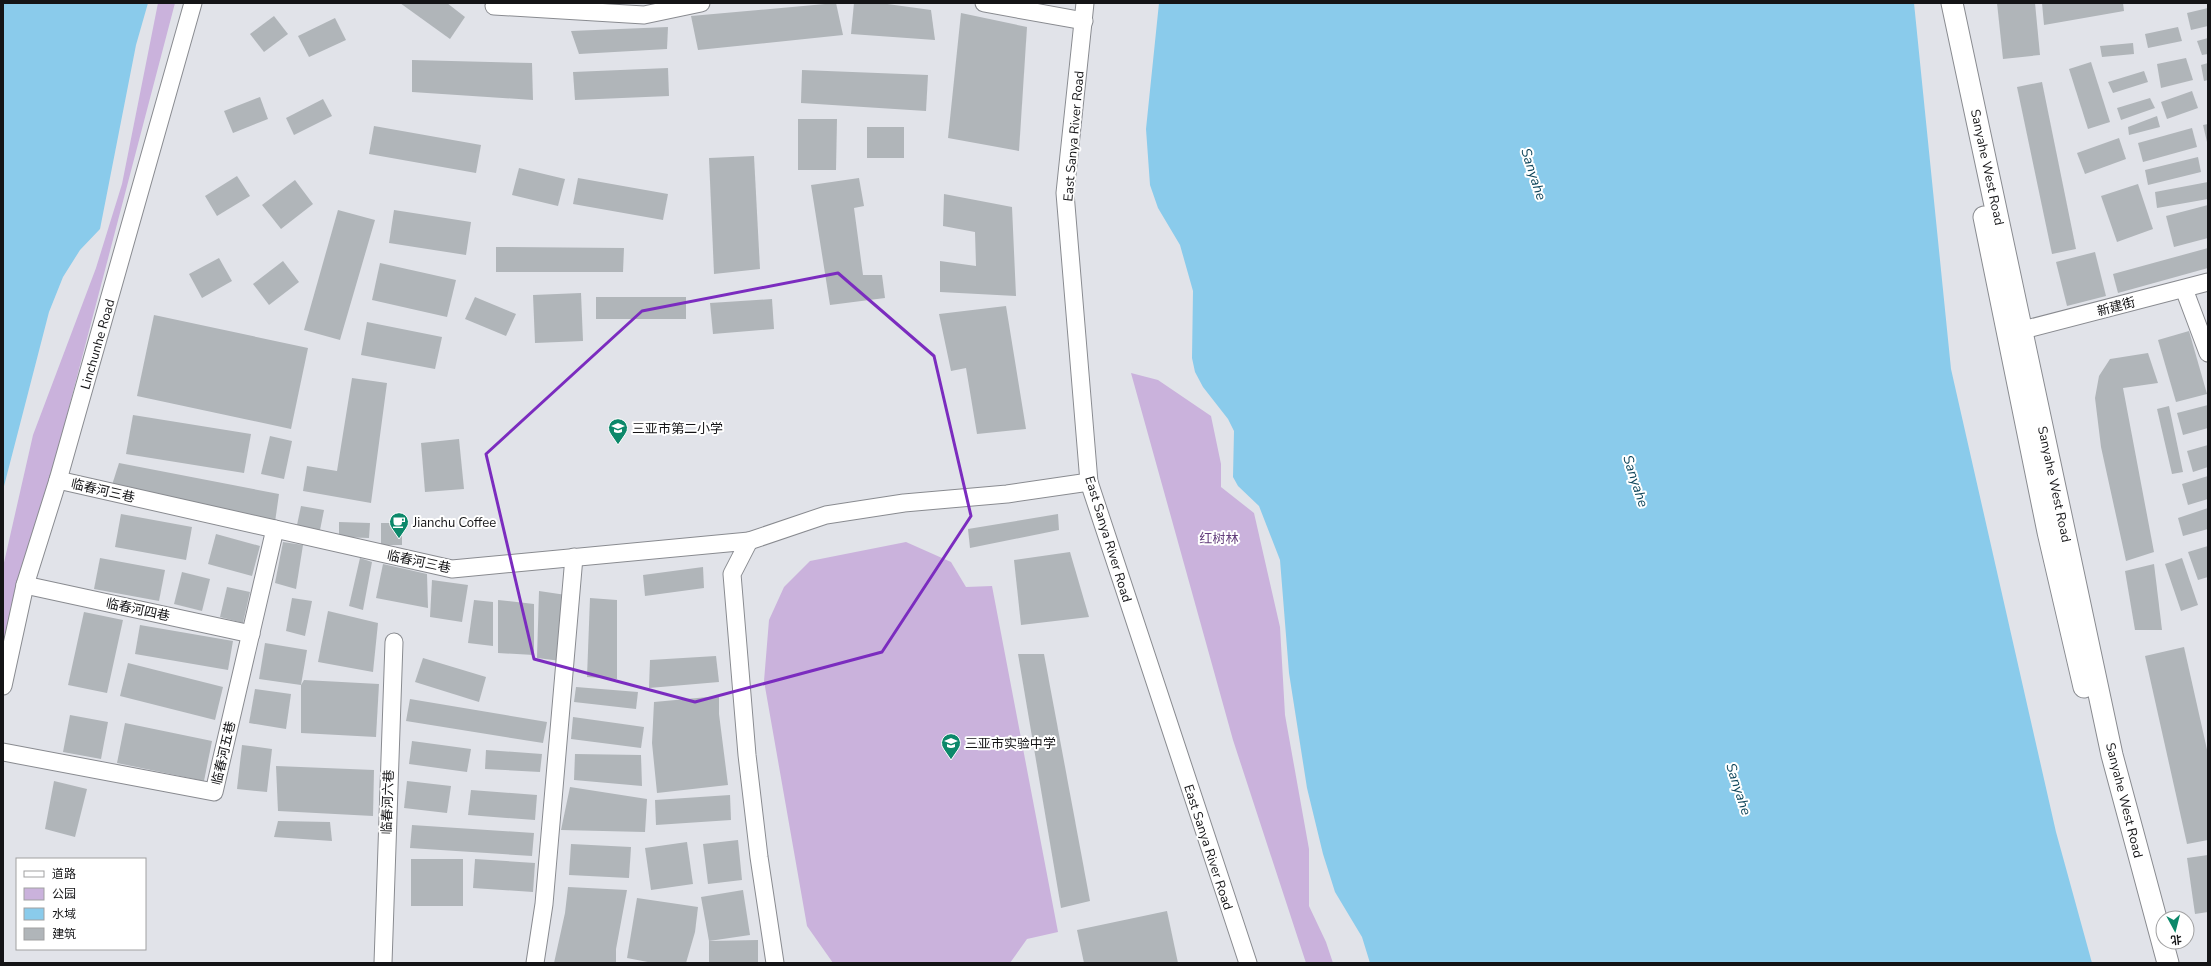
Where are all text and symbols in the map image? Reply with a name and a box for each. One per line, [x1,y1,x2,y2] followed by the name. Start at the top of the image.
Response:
[1059,70,1089,202] street label: East Sanya River Road
[1966,108,2008,227] street label: Sanyahe West Road
[1516,146,1551,203] water label: Sanyahe
[2095,293,2137,321] street label: 新建街
[76,297,119,392] street label: Linchunhe Road
[607,417,629,445] school or university icon: 三亚市第二小学
[632,420,723,438] place label: 三亚市第二小学
[2033,425,2075,544] street label: Sanyahe West Road
[1618,453,1653,510] water label: Sanyahe
[1080,474,1136,605] street label: East Sanya River Road
[69,475,136,507] street label: 临春河三巷
[388,511,410,539] cafe icon: Jianchu Coffee
[412,514,496,532] place label: Jianchu Coffee
[1199,530,1239,548] park label: 红树林
[385,546,452,578] street label: 临春河三巷
[104,594,171,626] street label: 临春河四巷
[208,720,240,787] street label: 临春河五巷
[940,732,962,760] school or university icon: 三亚市实验中学
[965,735,1056,753] place label: 三亚市实验中学
[2101,741,2147,860] street label: Sanyahe West Road
[1721,761,1756,818] water label: Sanyahe
[378,769,398,835] street label: 临春河六巷
[1179,782,1237,912] street label: East Sanya River Road
[16,858,146,950] legend
[52,866,76,882] text: 道路
[52,886,76,902] text: 公园
[52,906,76,922] text: 水域
[2155,910,2195,950] north arrow
[52,926,76,942] text: 建筑
[2170,931,2183,948] text: 北

